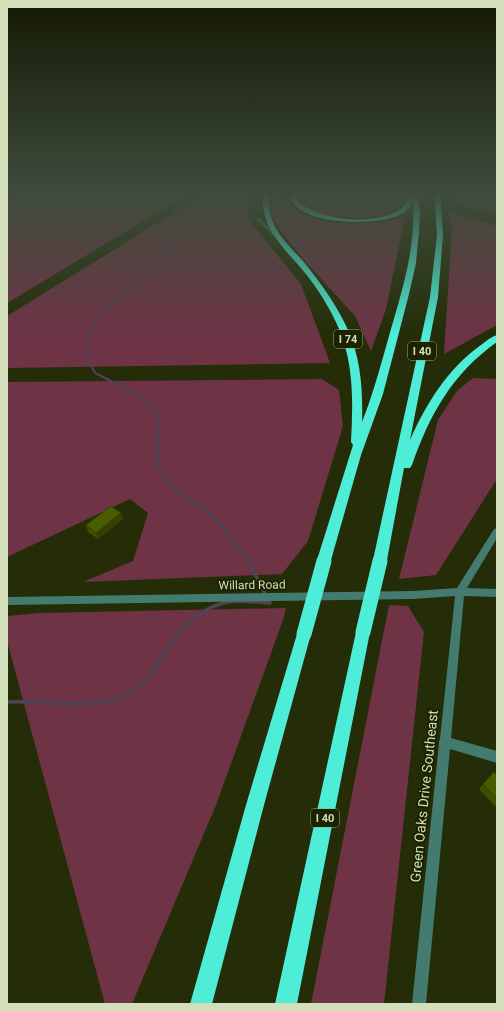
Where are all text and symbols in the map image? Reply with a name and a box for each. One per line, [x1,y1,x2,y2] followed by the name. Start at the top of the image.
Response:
[334,330,362,348] road number: I 74
[408,342,436,360] road number: I 40
[218,577,286,593] street label: Willard Road
[407,709,441,883] street label: Green Oaks Drive Southeast
[311,809,339,827] road number: I 40

